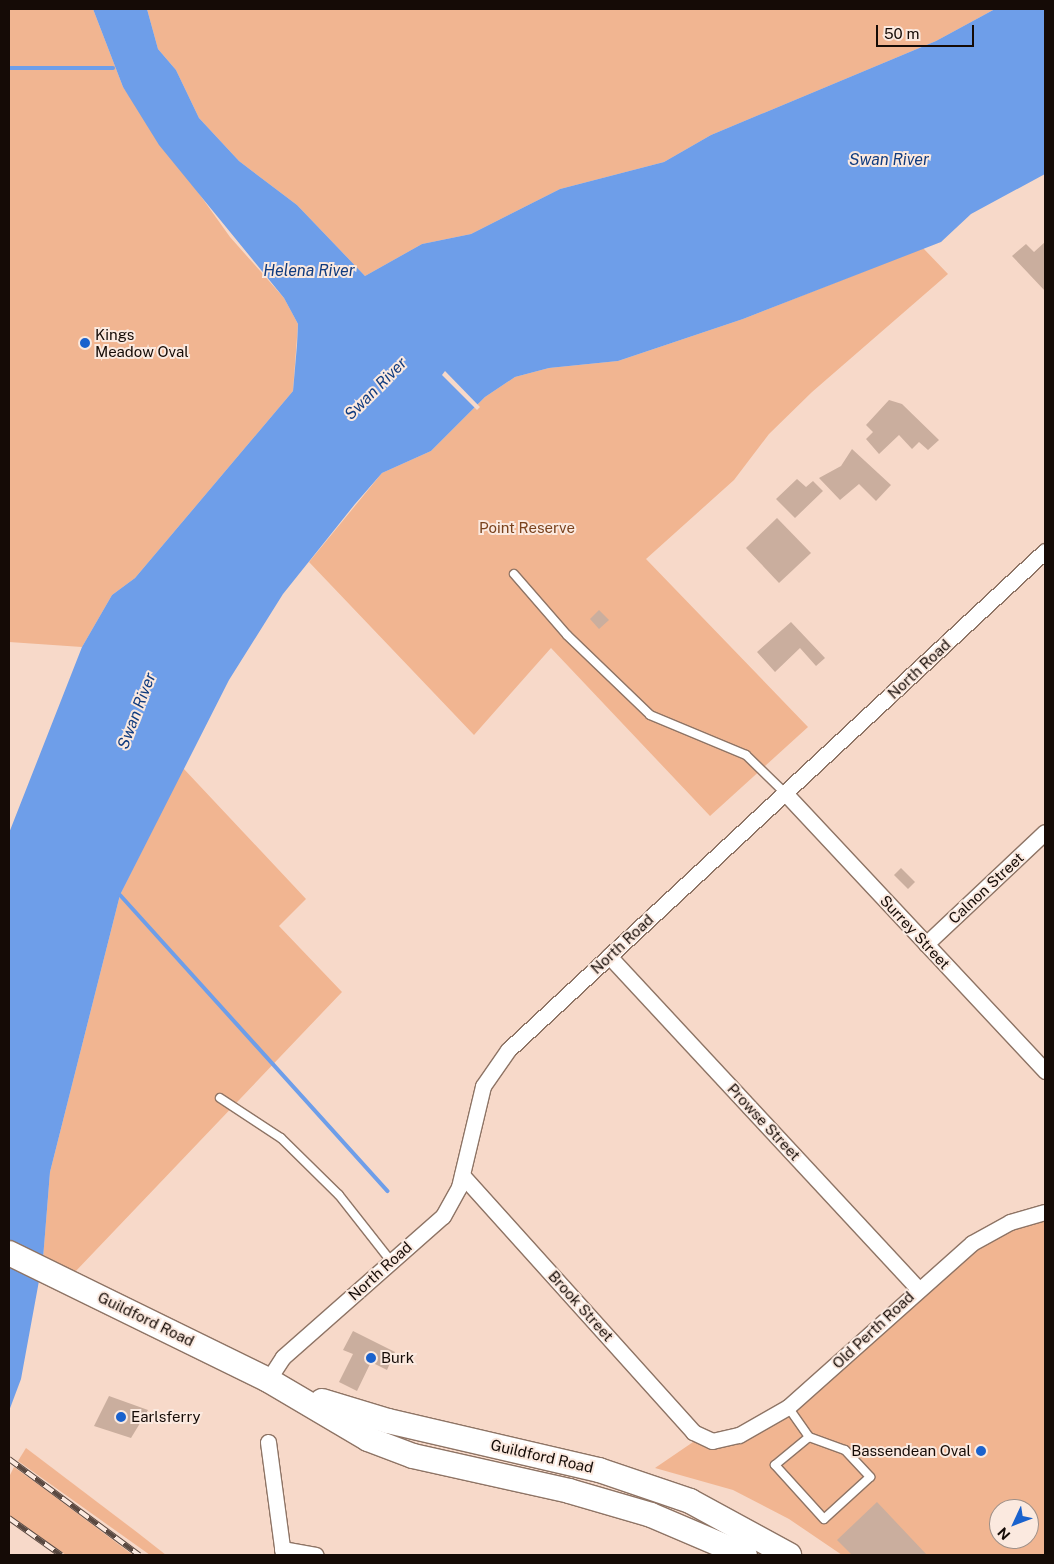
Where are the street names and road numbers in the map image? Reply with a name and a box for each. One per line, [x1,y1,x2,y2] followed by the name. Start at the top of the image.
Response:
[884,635,954,703] street label: North Road
[945,849,1027,927] street label: Calnon Street
[876,891,954,973] street label: Surrey Street
[587,910,657,978] street label: North Road
[724,1080,804,1164] street label: Prowse Street
[345,1238,415,1304] street label: North Road
[545,1267,617,1345] street label: Brook Street
[95,1288,197,1350] street label: Guildford Road
[829,1288,917,1372] street label: Old Perth Road
[489,1435,595,1477] street label: Guildford Road

